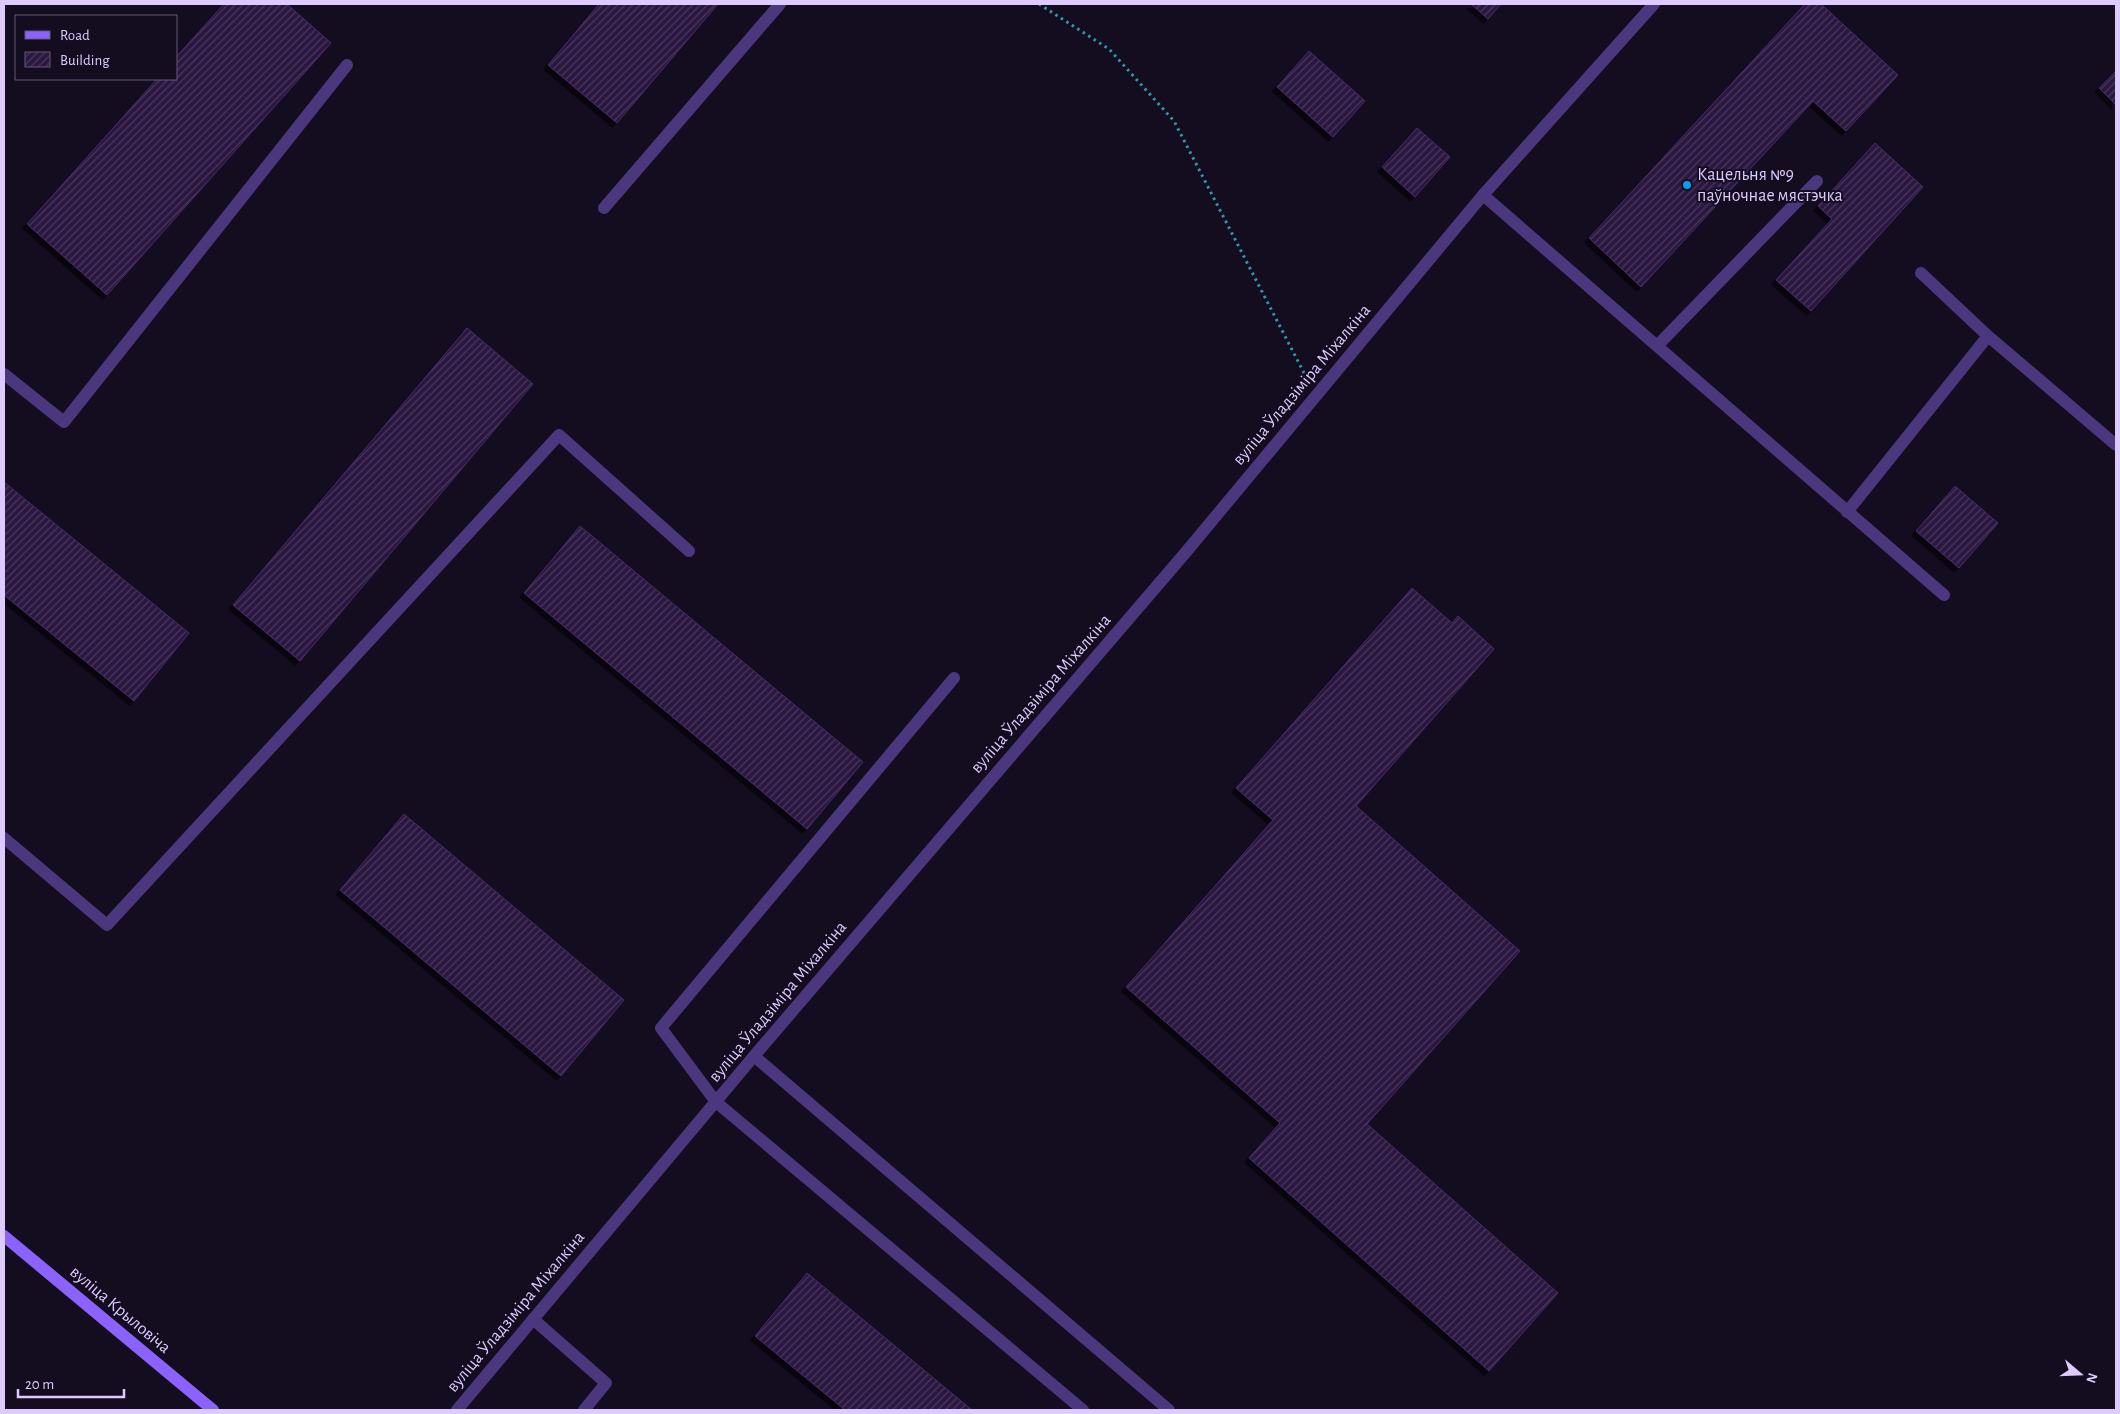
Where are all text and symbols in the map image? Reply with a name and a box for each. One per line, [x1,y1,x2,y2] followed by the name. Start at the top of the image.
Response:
[15,15,178,80] legend
[60,28,90,43] text: Road
[60,53,110,68] text: Building
[1697,166,1843,205] place label: Кацельня №9 паўночнае мястэчка
[1681,179,1693,191] marker: Кацельня №9 паўночнае мястэчка
[1228,300,1374,469] street label: вуліца Ўладзіміра Міхалкіна
[966,610,1115,777] street label: вуліца Ўладзіміра Міхалкіна
[704,917,850,1086] street label: вуліца Ўладзіміра Міхалкіна
[442,1227,588,1396] street label: вуліца Ўладзіміра Міхалкіна
[66,1263,174,1357] street label: вуліца Крыловіча
[2055,1349,2105,1399] north arrow
[18,1366,124,1398] scale bar
[2083,1371,2100,1385] text: N
[25,1377,54,1392] text: 20 m

